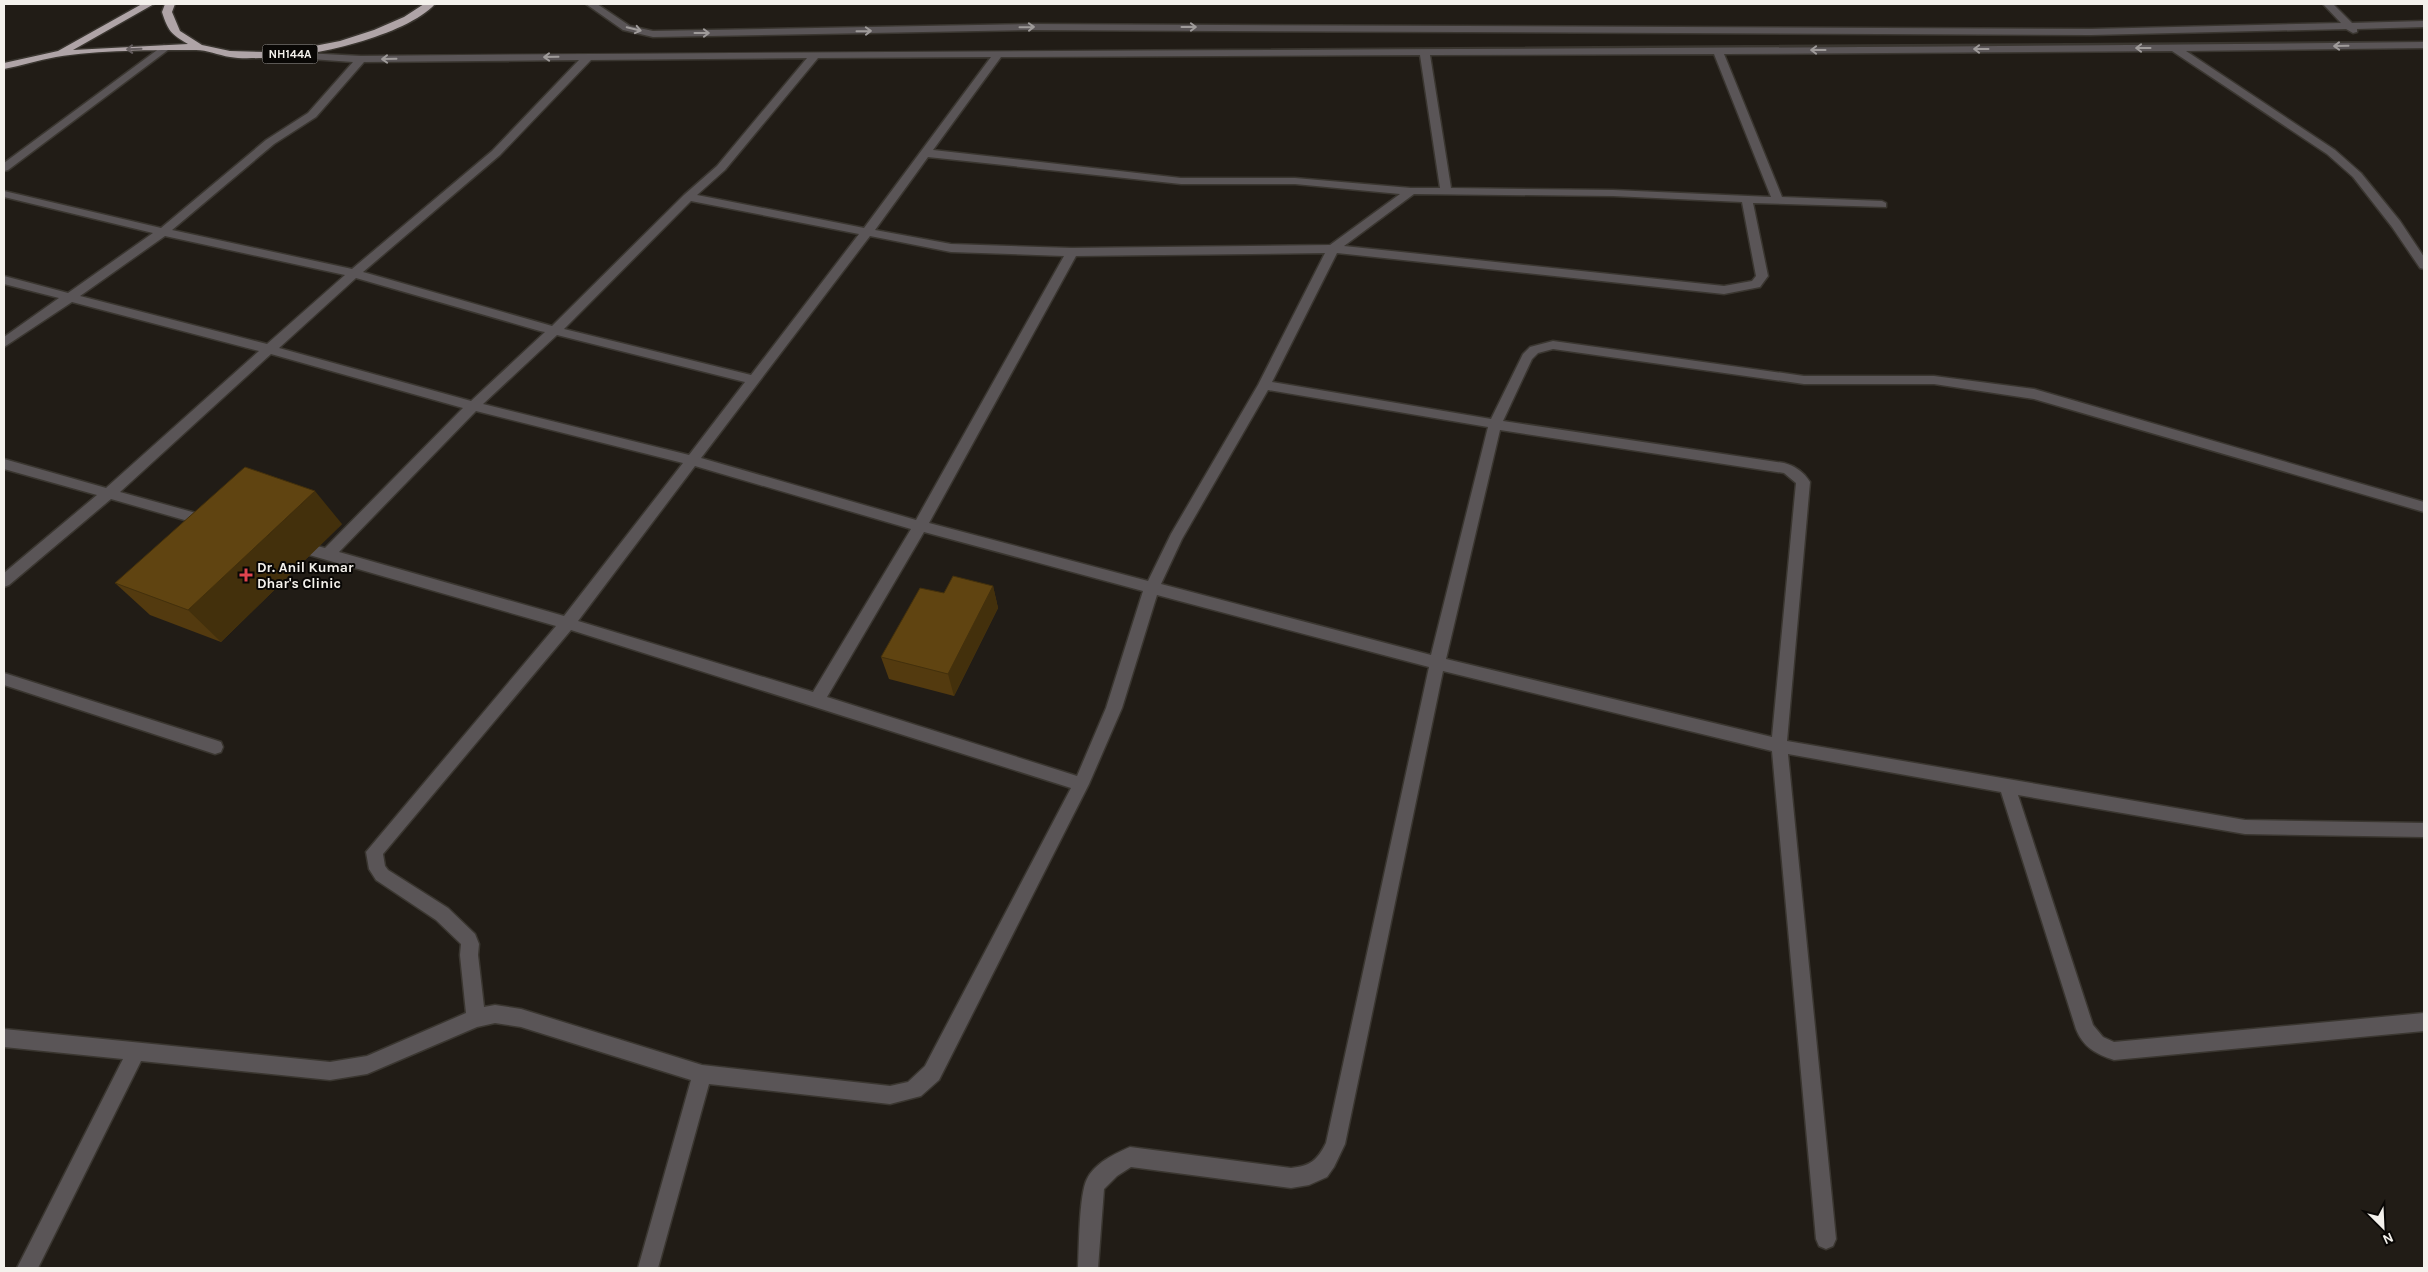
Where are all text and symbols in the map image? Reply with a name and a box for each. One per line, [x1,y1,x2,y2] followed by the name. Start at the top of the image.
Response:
[1018,22,1034,32] one-way arrow
[1180,22,1197,32] one-way arrow
[626,25,642,35] one-way arrow
[856,26,872,36] one-way arrow
[693,29,709,38] one-way arrow
[2333,41,2349,51] one-way arrow
[2135,43,2152,53] one-way arrow
[126,44,142,54] one-way arrow
[262,44,318,64] road number: NH144A
[1973,44,1989,54] one-way arrow
[1810,45,1826,55] one-way arrow
[543,52,560,62] one-way arrow
[381,54,397,64] one-way arrow
[257,559,354,592] place label: Dr. Anil Kumar Dhar's Clinic
[239,568,253,582] marker: Dr. Anil Kumar Dhar's Clinic
[2358,1202,2408,1252] north arrow
[2380,1229,2396,1248] text: N

